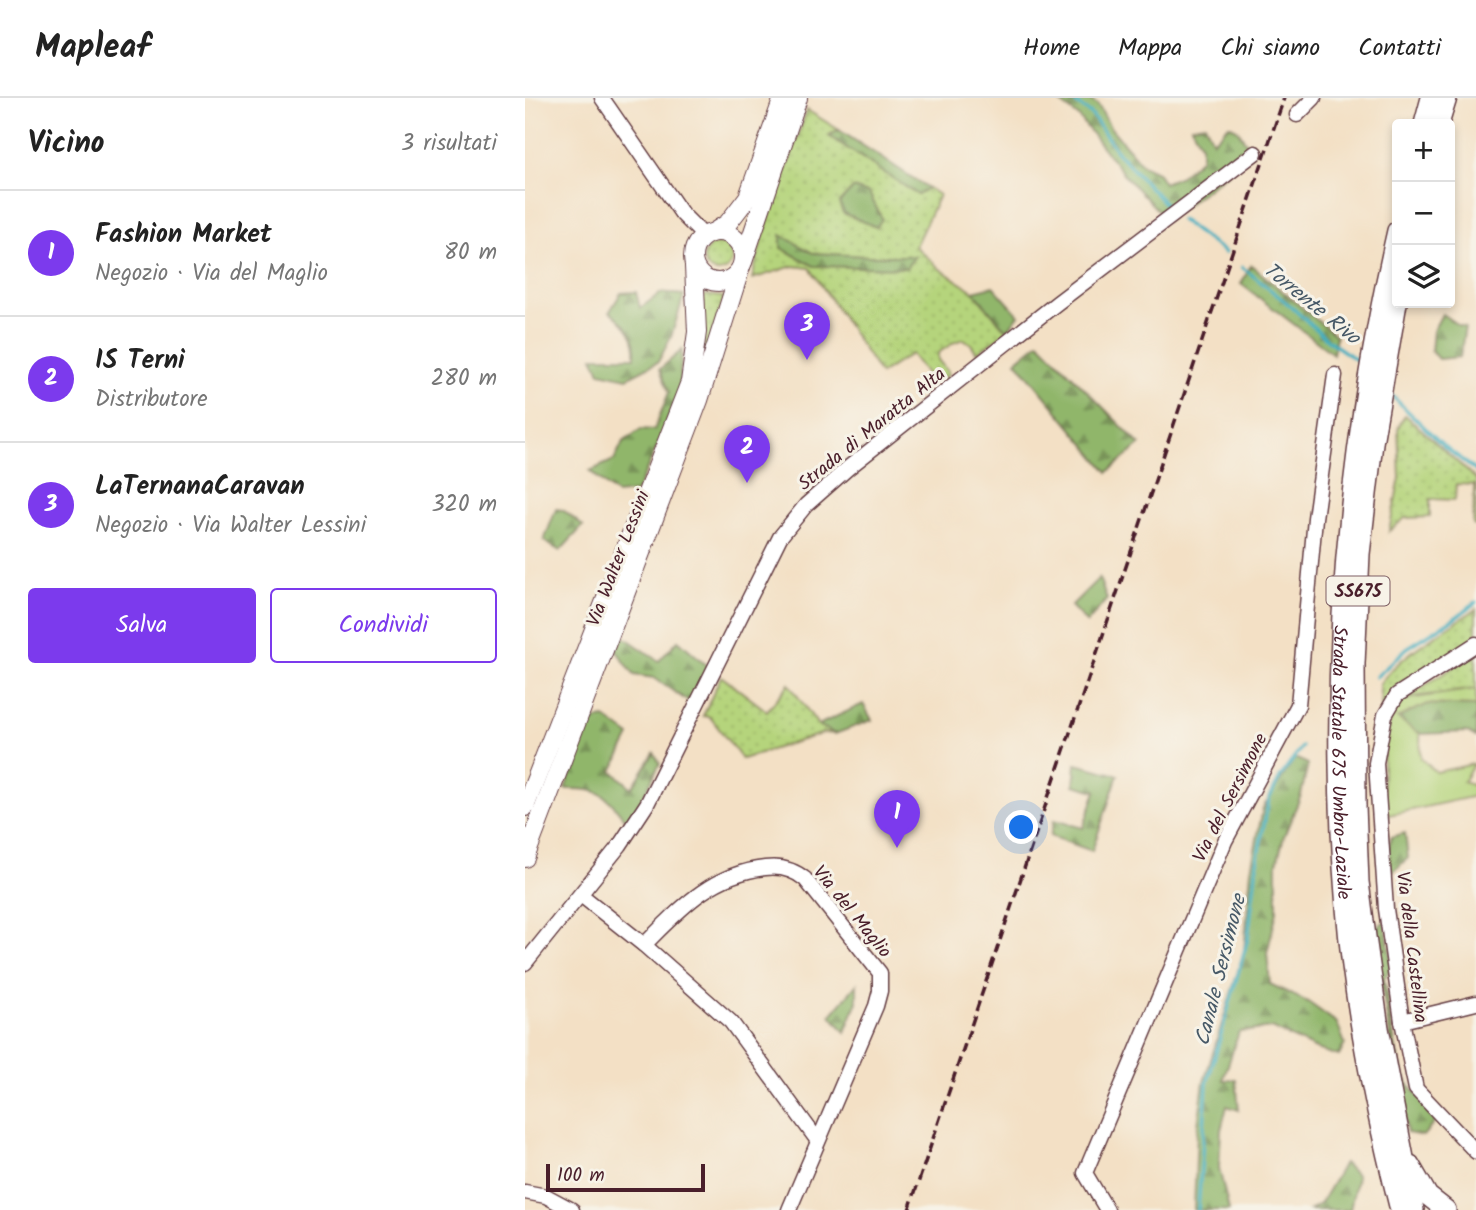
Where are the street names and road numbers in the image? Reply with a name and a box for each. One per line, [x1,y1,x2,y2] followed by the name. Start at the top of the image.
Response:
[792,360,953,499] street label: Strada di Maratta Alta
[579,485,659,631] street label: Via Walter Lessini
[1327,576,1389,606] road number: SS675
[1322,625,1358,901] street label: Strada Statale 675 Umbro-Laziale
[1185,728,1276,868] street label: Via del Sersimone
[804,859,898,965] street label: Via del Maglio
[1387,870,1435,1025] street label: Via della Castellina

